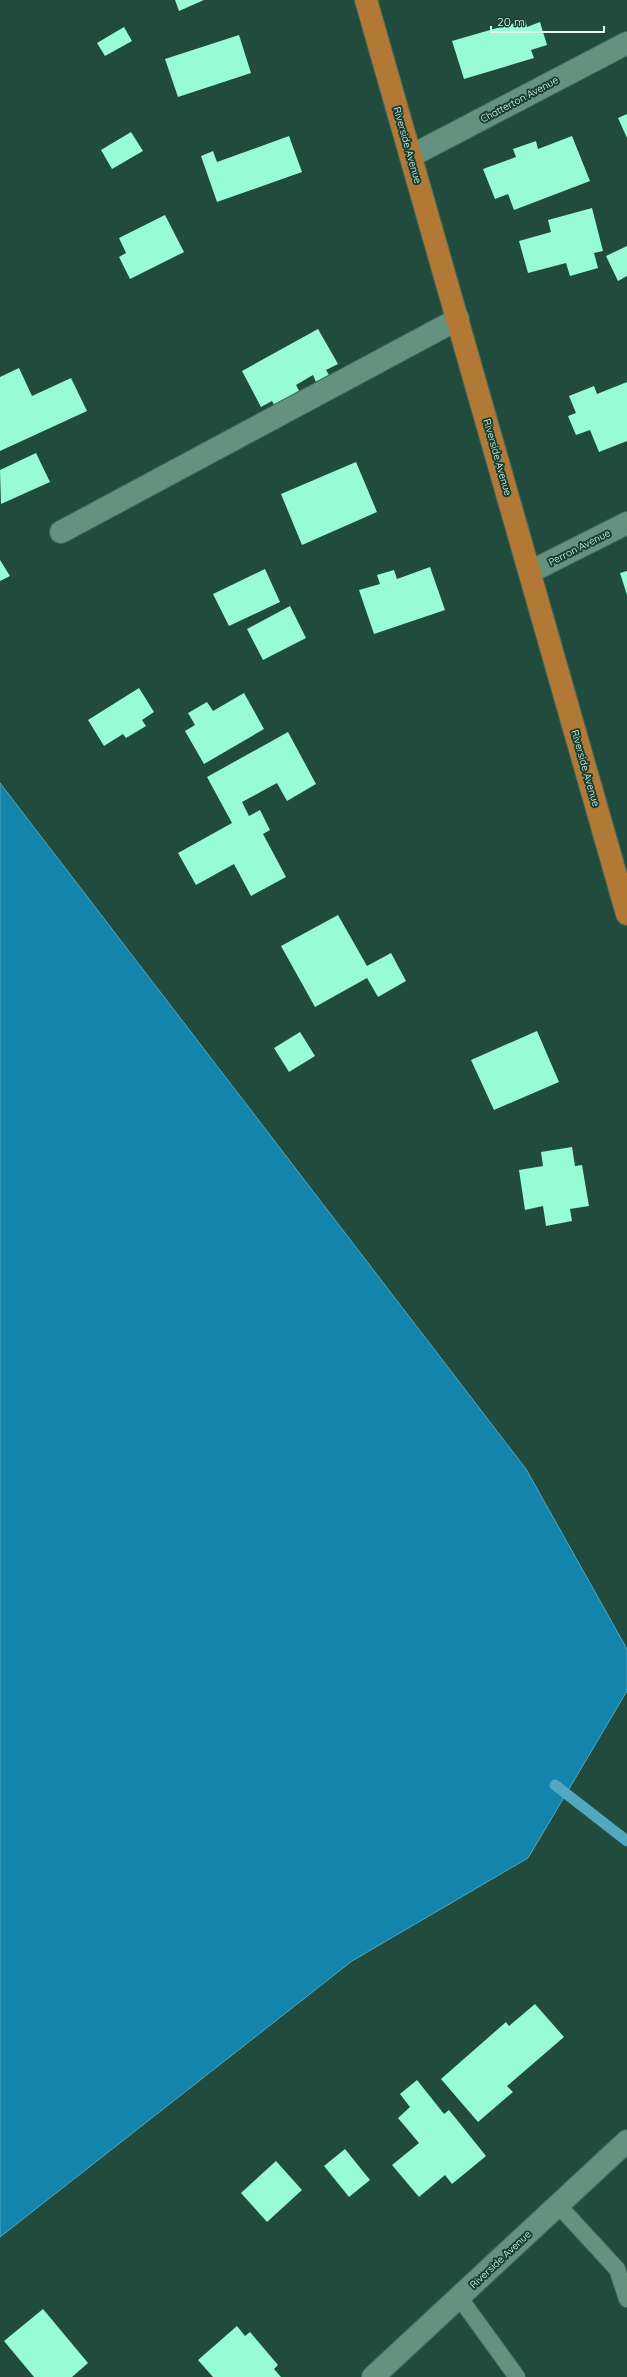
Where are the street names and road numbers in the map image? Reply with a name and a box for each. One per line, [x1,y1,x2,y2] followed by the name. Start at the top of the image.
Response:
[478,73,561,126] street label: Chatterton Avenue
[390,105,425,185] street label: Riverside Avenue
[480,417,515,497] street label: Riverside Avenue
[546,526,613,569] street label: Perron Avenue
[568,728,603,808] street label: Riverside Avenue
[467,2227,534,2291] street label: Riverside Avenue

